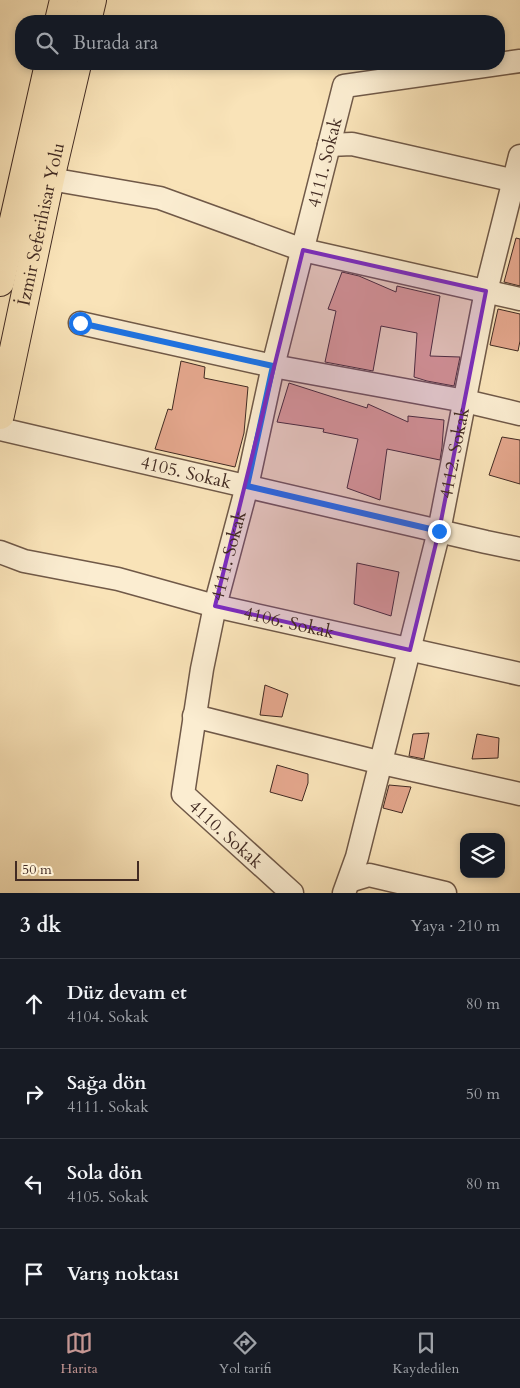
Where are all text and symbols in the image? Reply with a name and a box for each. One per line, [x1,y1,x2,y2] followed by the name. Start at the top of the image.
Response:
[15,15,505,70] search box
[33,29,61,57] icon: search
[73,30,158,56] text: Burada ara
[302,114,349,210] street label: 4111. Sokak
[11,140,71,308] street label: İzmir Seferihisar Yolu
[69,312,92,335] route start
[434,405,476,501] street label: 4112. Sokak
[138,450,234,495] street label: 4105. Sokak
[205,508,253,604] street label: 4111. Sokak
[428,520,451,543] route end
[241,601,337,645] street label: 4106. Sokak
[183,794,269,875] street label: 4110. Sokak
[460,833,505,878] map controls
[460,833,505,878] button: layers
[15,858,139,881] scale bar
[22,860,52,879] text: 50 m
[20,911,61,940] text: 3 dk
[411,915,500,937] text: Yaya · 210 m
[67,980,187,1006] text: Düz devam et
[20,990,48,1018] icon: ahead
[466,993,500,1015] text: 80 m
[67,1006,149,1028] text: 4104. Sokak
[67,1070,147,1096] text: Sağa dön
[20,1080,48,1108] icon: right
[466,1083,500,1105] text: 50 m
[67,1096,149,1118] text: 4111. Sokak
[67,1160,142,1186] text: Sola dön
[20,1170,48,1198] icon: left
[466,1173,500,1195] text: 80 m
[67,1186,149,1208] text: 4105. Sokak
[20,1260,48,1288] icon: arrive
[67,1261,179,1287] text: Varış noktası
[61,1329,98,1378] tab: Harita
[219,1329,272,1378] tab: Yol tarifi
[393,1329,459,1378] tab: Kaydedilen

